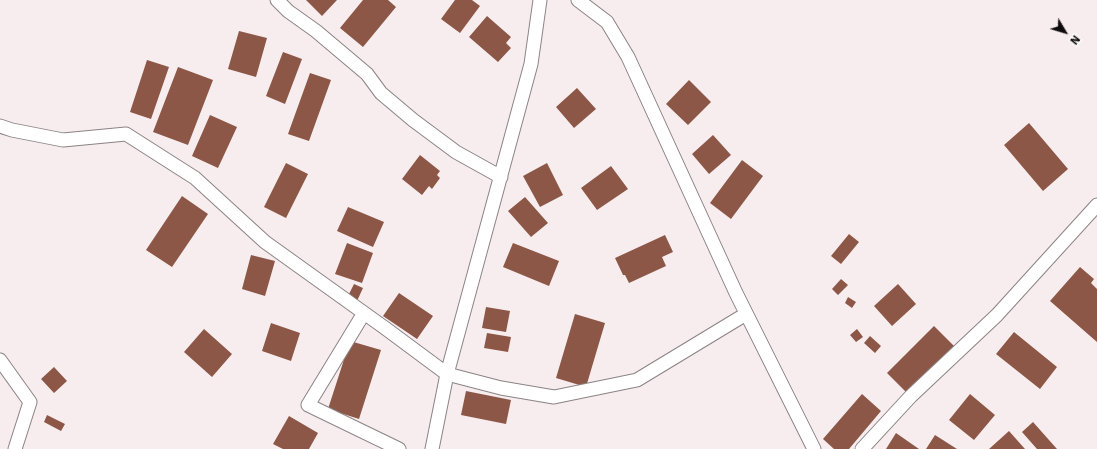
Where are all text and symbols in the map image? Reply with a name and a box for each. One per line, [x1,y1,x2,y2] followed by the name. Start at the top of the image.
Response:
[1045,12,1085,52] north arrow
[1067,32,1082,47] text: N

